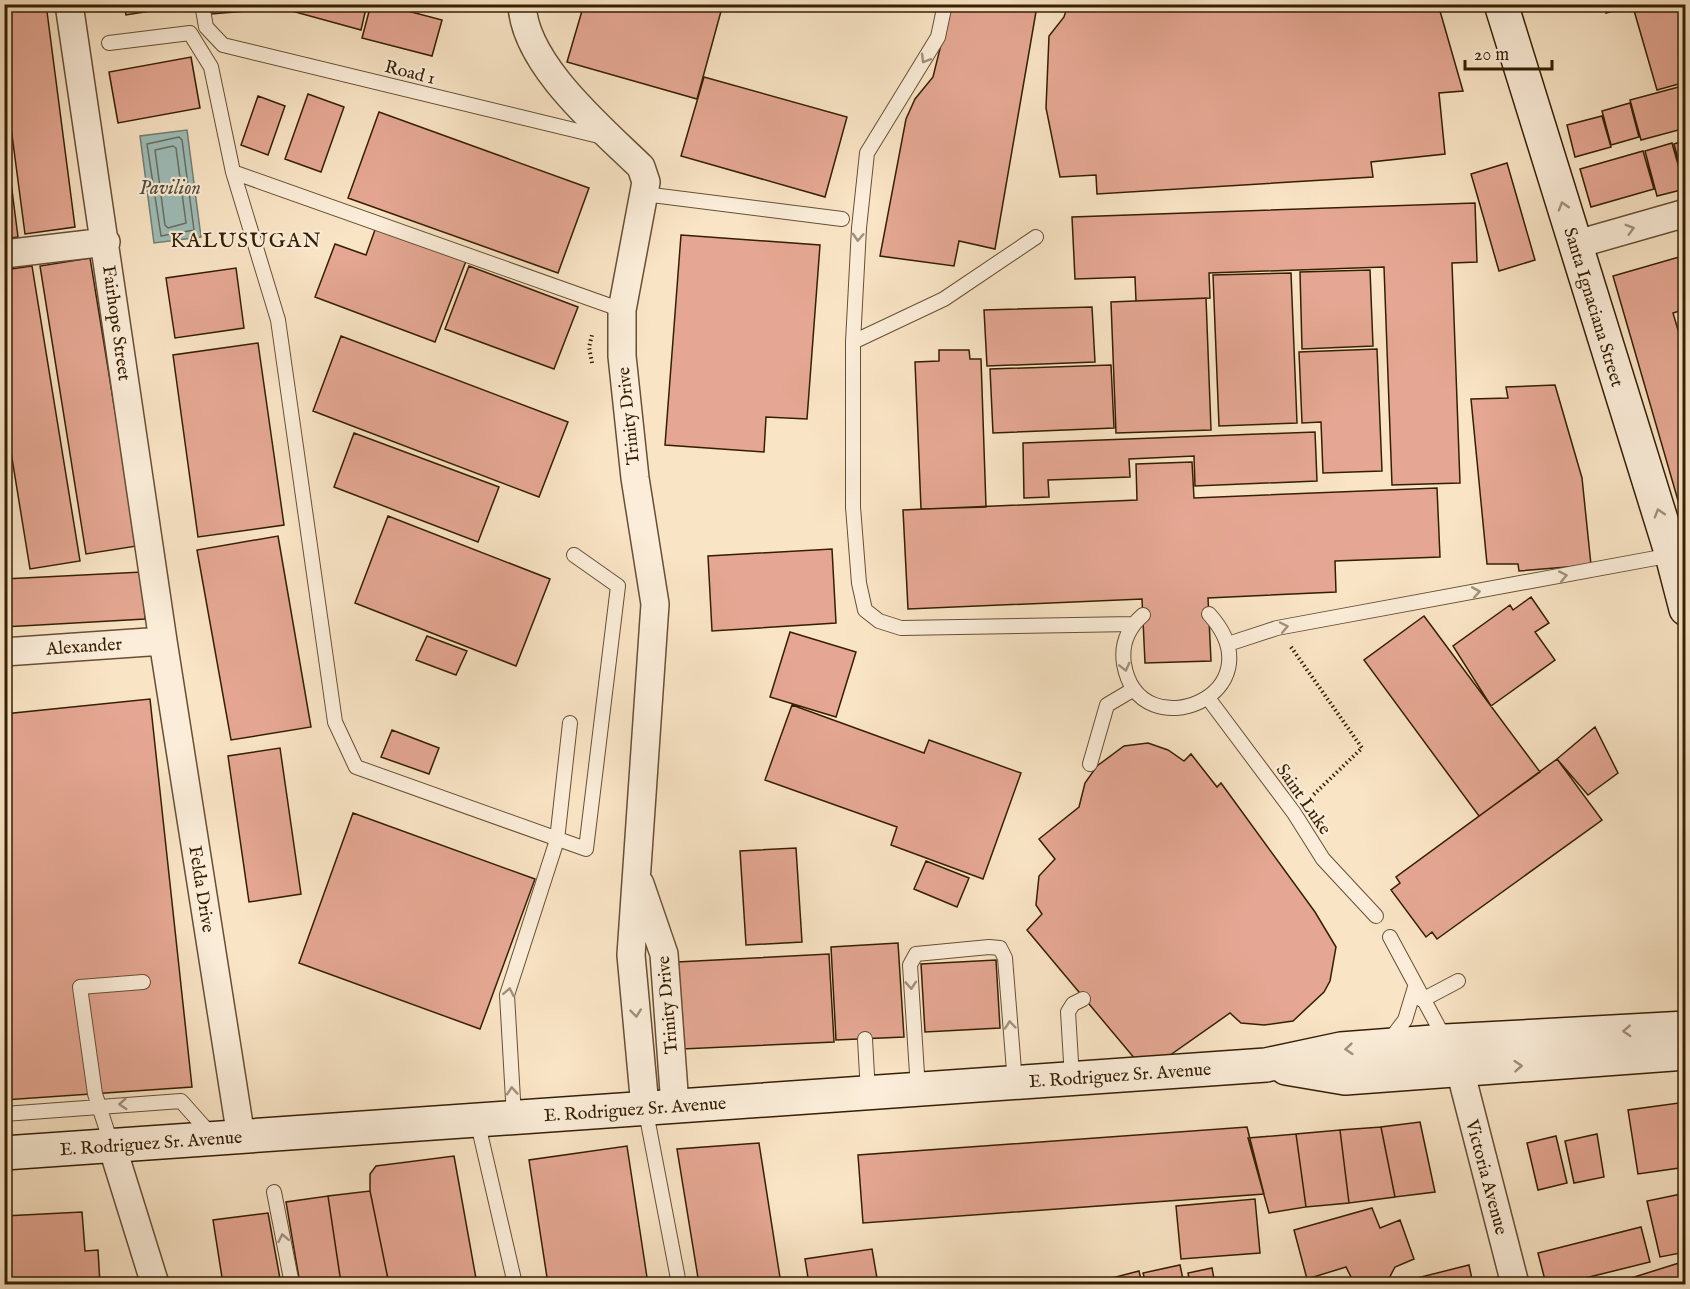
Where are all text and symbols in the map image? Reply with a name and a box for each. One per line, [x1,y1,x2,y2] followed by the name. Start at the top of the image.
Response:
[1465,33,1552,71] scale bar
[1474,44,1509,67] text: 20 m
[920,53,932,63] one-way arrow
[382,56,437,91] street label: Road 1
[139,176,201,201] water label: Pavilion
[1558,201,1570,212] one-way arrow
[1624,224,1635,236] one-way arrow
[1557,225,1628,390] street label: Santa Ignaciana Street
[170,228,322,255] district label: KALUSUGAN
[852,233,865,242] one-way arrow
[96,264,135,382] street label: Fairhope Street
[613,366,646,466] street label: Trinity Drive
[1653,508,1666,519] one-way arrow
[1558,570,1568,583] one-way arrow
[1470,586,1480,599] one-way arrow
[1279,621,1289,634] one-way arrow
[44,633,123,662] street label: Alexander
[1118,662,1131,672] one-way arrow
[1270,760,1336,840] street label: Saint Luke
[182,844,219,934] street label: Felda Drive
[653,955,684,1055] street label: Trinity Drive
[904,980,917,989] one-way arrow
[502,987,515,997] one-way arrow
[629,1008,642,1017] one-way arrow
[1004,1020,1017,1029] one-way arrow
[1623,1025,1632,1038] one-way arrow
[1344,1042,1353,1055] one-way arrow
[1028,1059,1212,1094] street label: E. Rodriguez Sr. Avenue
[1514,1059,1523,1072] one-way arrow
[506,1087,519,1096] one-way arrow
[543,1093,727,1128] street label: E. Rodriguez Sr. Avenue
[118,1098,127,1111] one-way arrow
[1459,1116,1512,1237] street label: Victoria Avenue
[59,1127,243,1162] street label: E. Rodriguez Sr. Avenue
[277,1233,290,1243] one-way arrow

